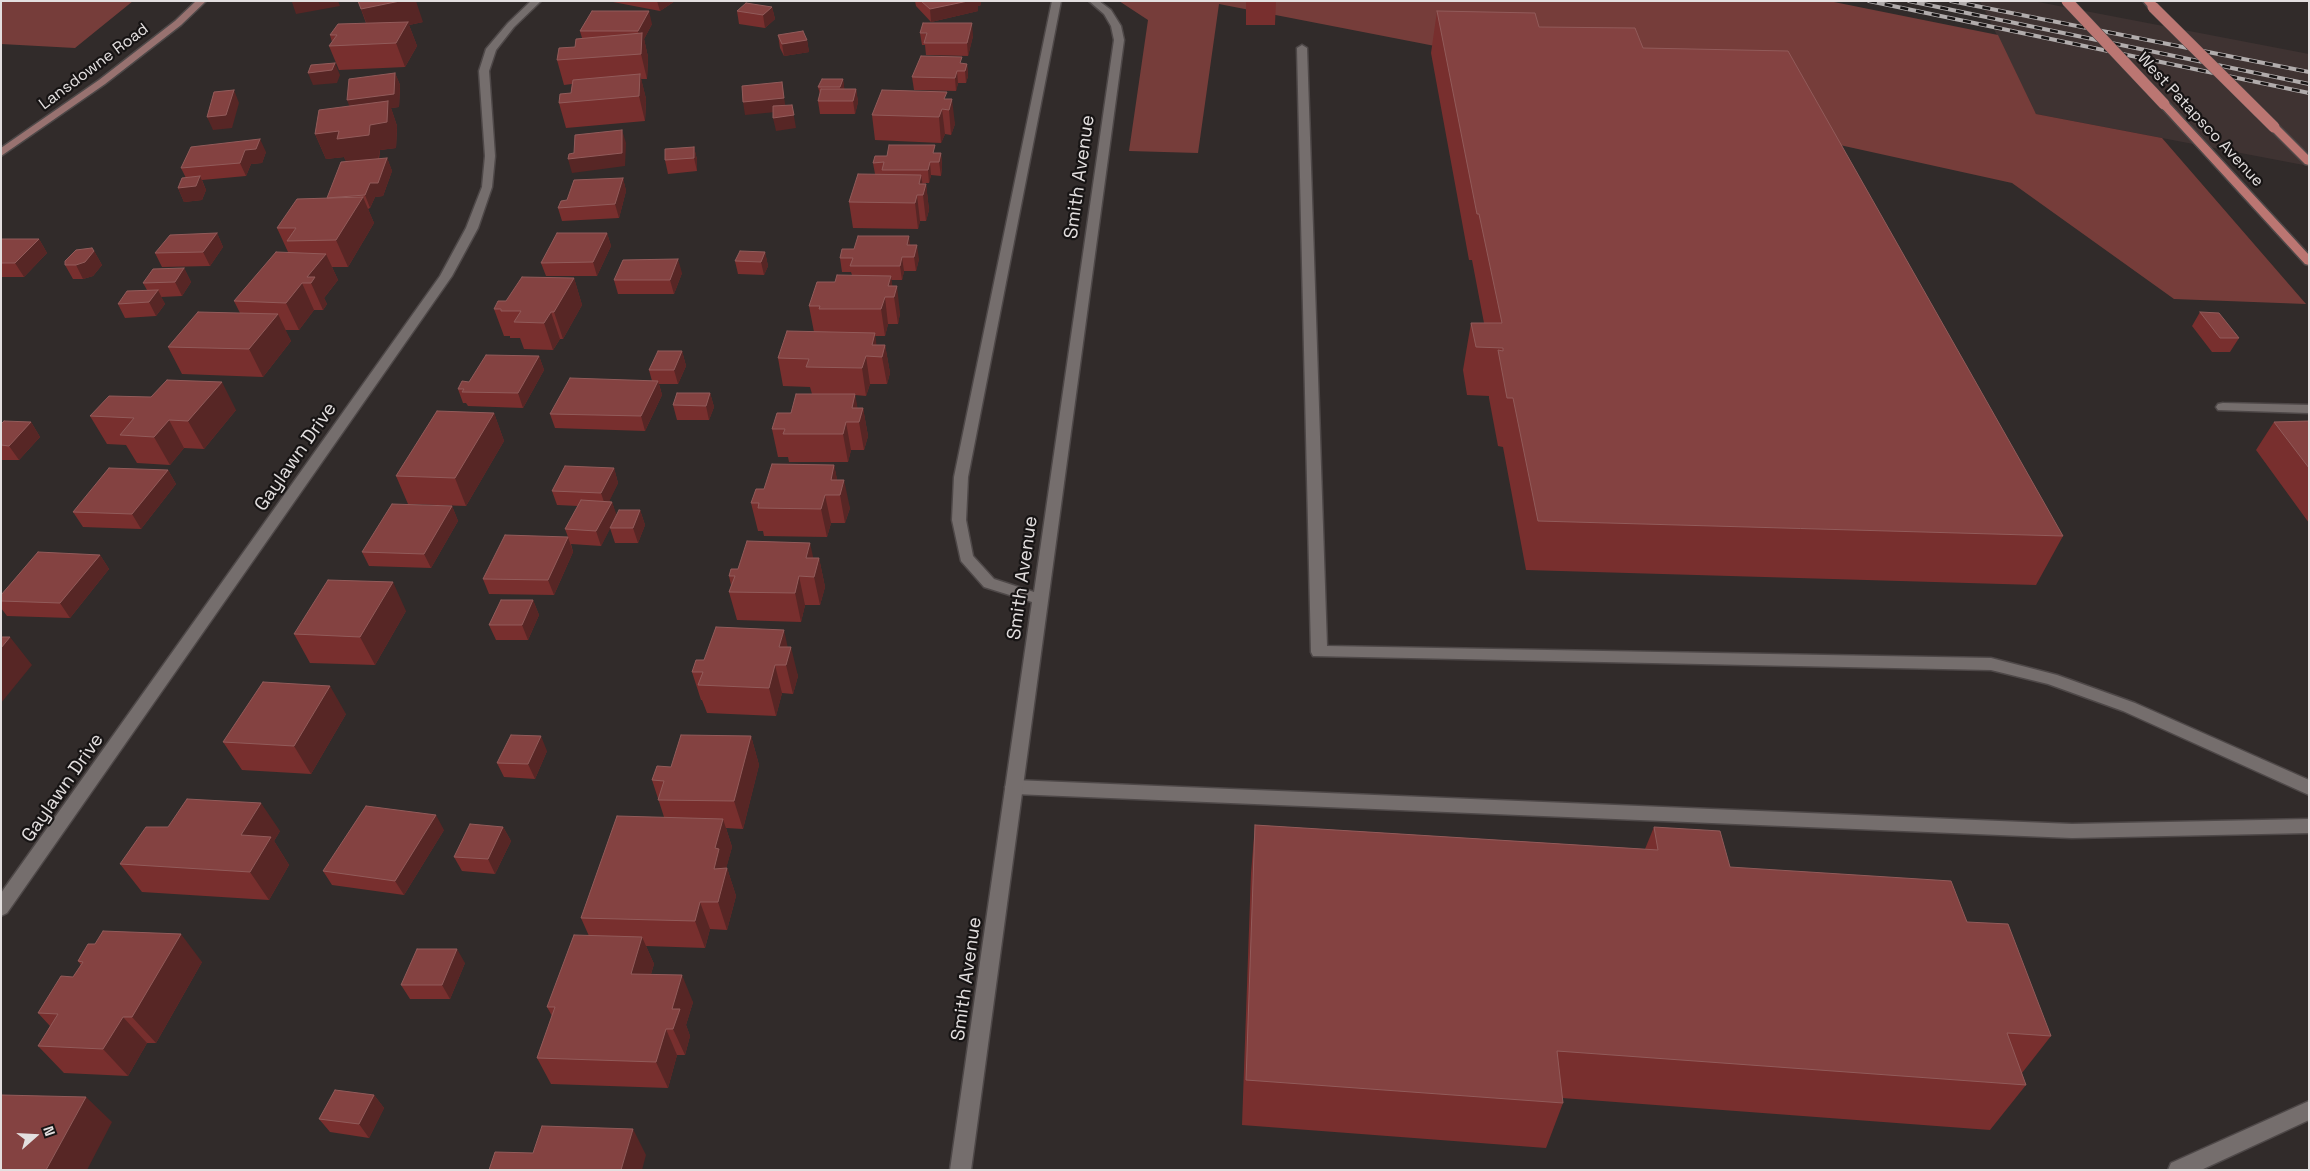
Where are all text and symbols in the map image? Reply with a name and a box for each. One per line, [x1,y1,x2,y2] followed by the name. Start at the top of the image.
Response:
[36,20,152,114] street label: Lansdowne Road
[2133,49,2267,191] street label: West Patapsco Avenue
[1060,114,1100,240] street label: Smith Avenue
[250,398,342,516] street label: Gaylawn Drive
[1003,515,1043,641] street label: Smith Avenue
[17,729,109,847] street label: Gaylawn Drive
[947,916,987,1042] street label: Smith Avenue
[10,1111,60,1161] north arrow
[39,1124,59,1138] text: N

